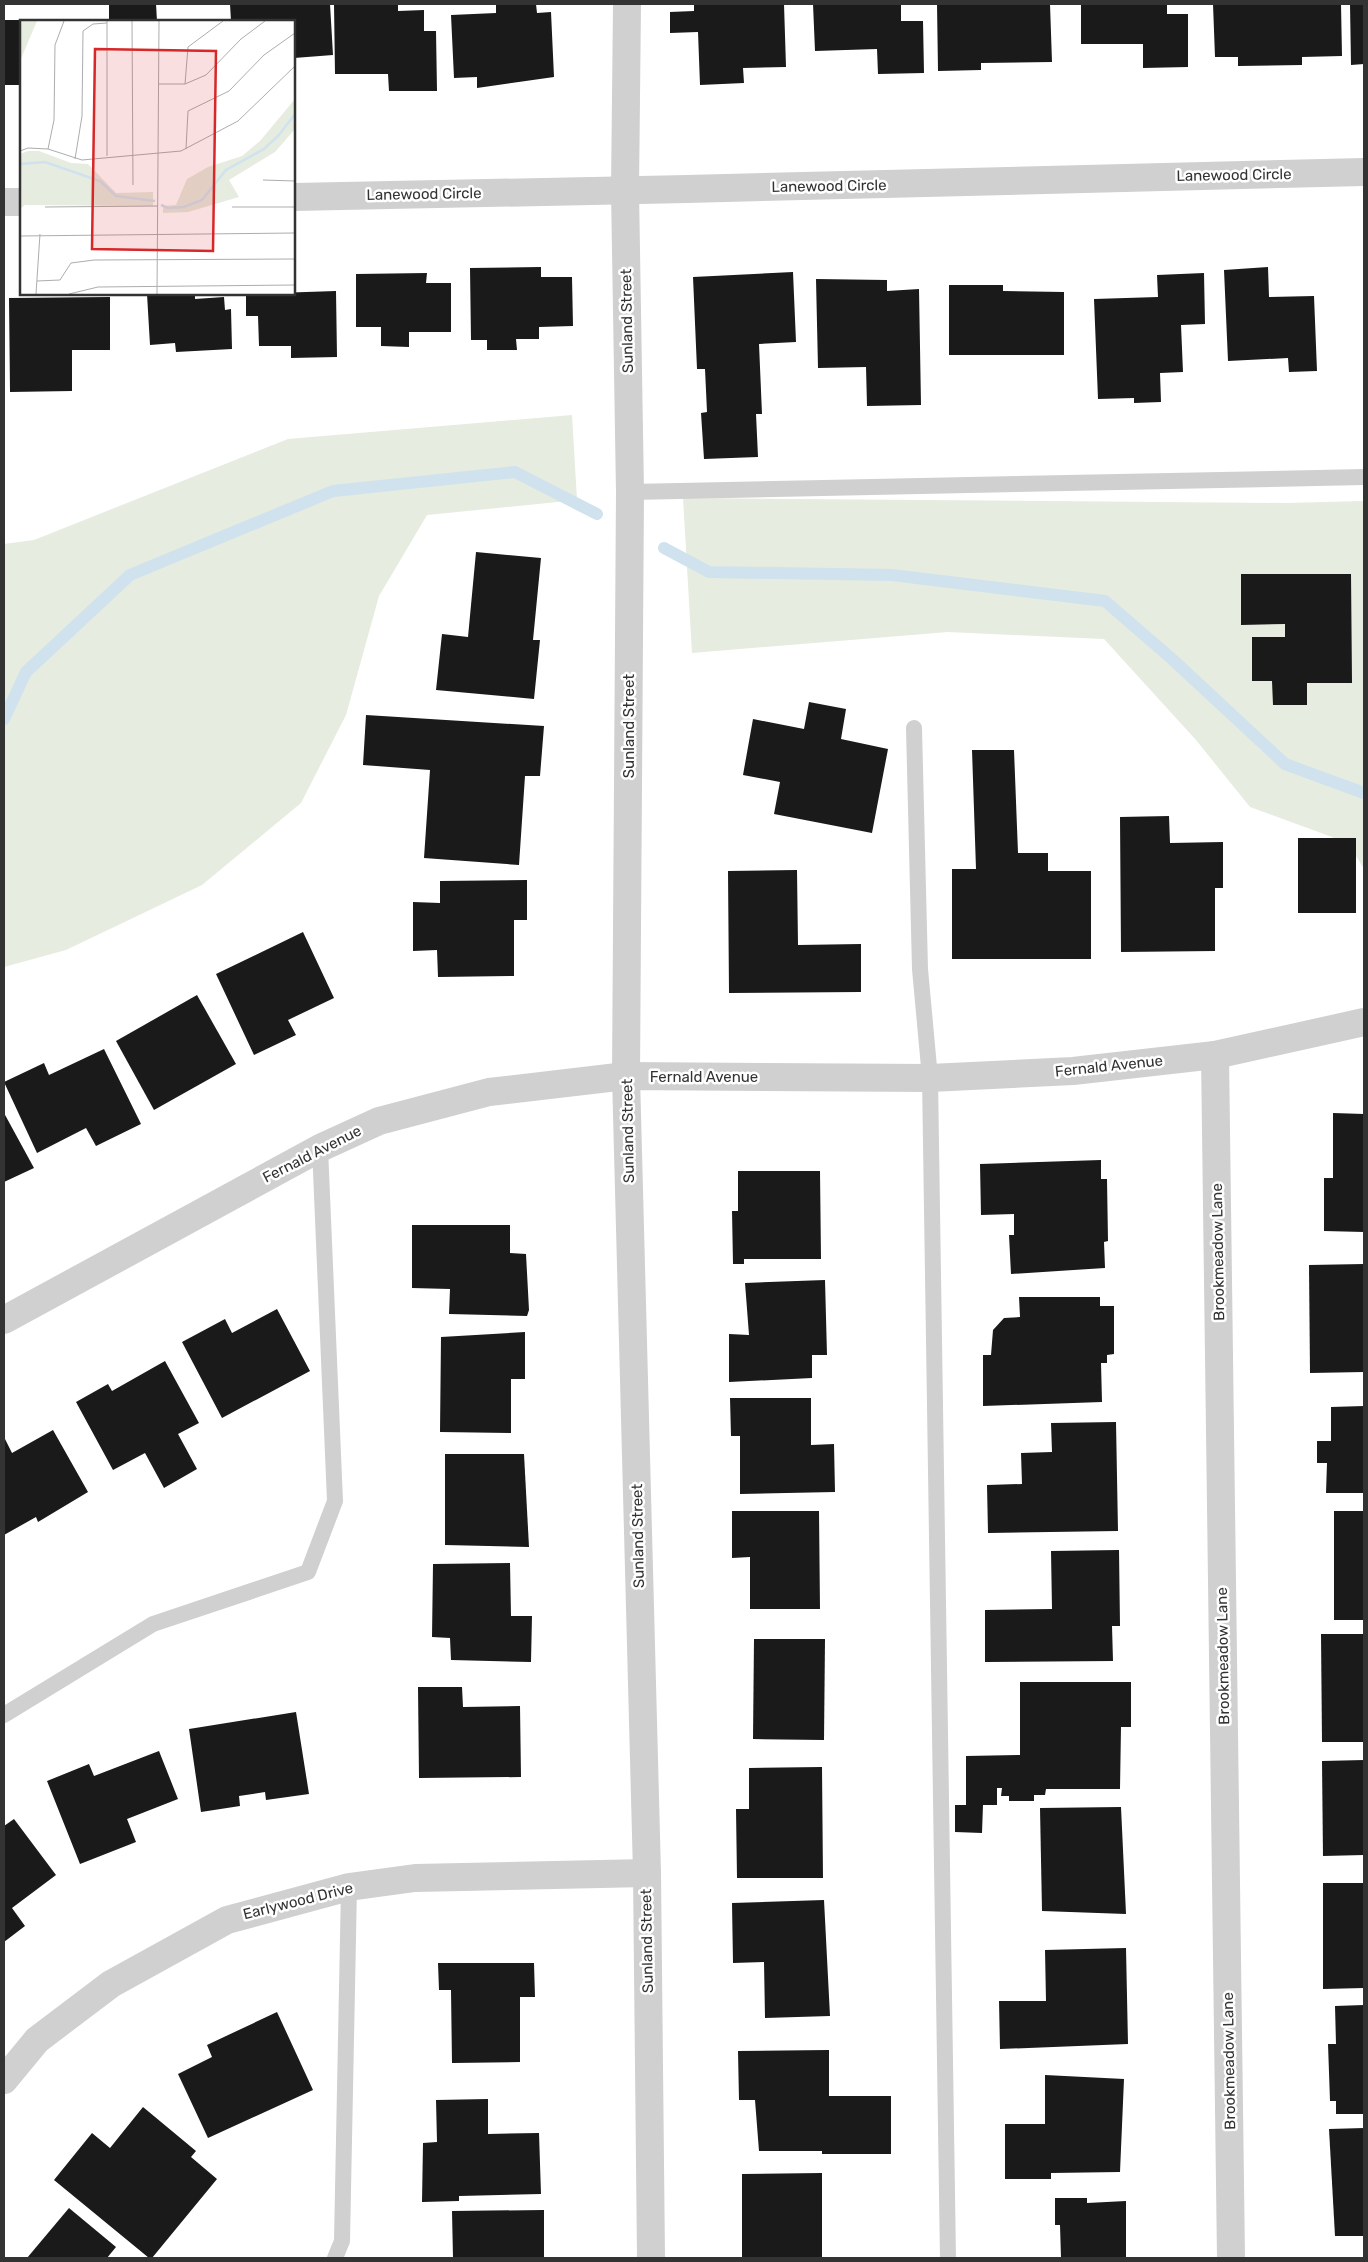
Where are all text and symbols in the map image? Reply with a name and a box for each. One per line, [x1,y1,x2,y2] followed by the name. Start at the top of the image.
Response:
[20,20,295,295] inset map
[1176,165,1292,185] street label: Lanewood Circle
[771,176,887,196] street label: Lanewood Circle
[366,184,482,204] street label: Lanewood Circle
[617,269,637,373] street label: Sunland Street
[620,674,638,778] street label: Sunland Street
[1054,1051,1164,1081] street label: Fernald Avenue
[650,1068,758,1086] street label: Fernald Avenue
[618,1079,638,1183] street label: Sunland Street
[260,1121,364,1187] street label: Fernald Avenue
[1208,1183,1228,1321] street label: Brookmeadow Lane
[628,1484,648,1588] street label: Sunland Street
[1213,1587,1233,1725] street label: Brookmeadow Lane
[241,1879,355,1923] street label: Earlywood Drive
[637,1889,657,1993] street label: Sunland Street
[1219,1992,1239,2130] street label: Brookmeadow Lane

